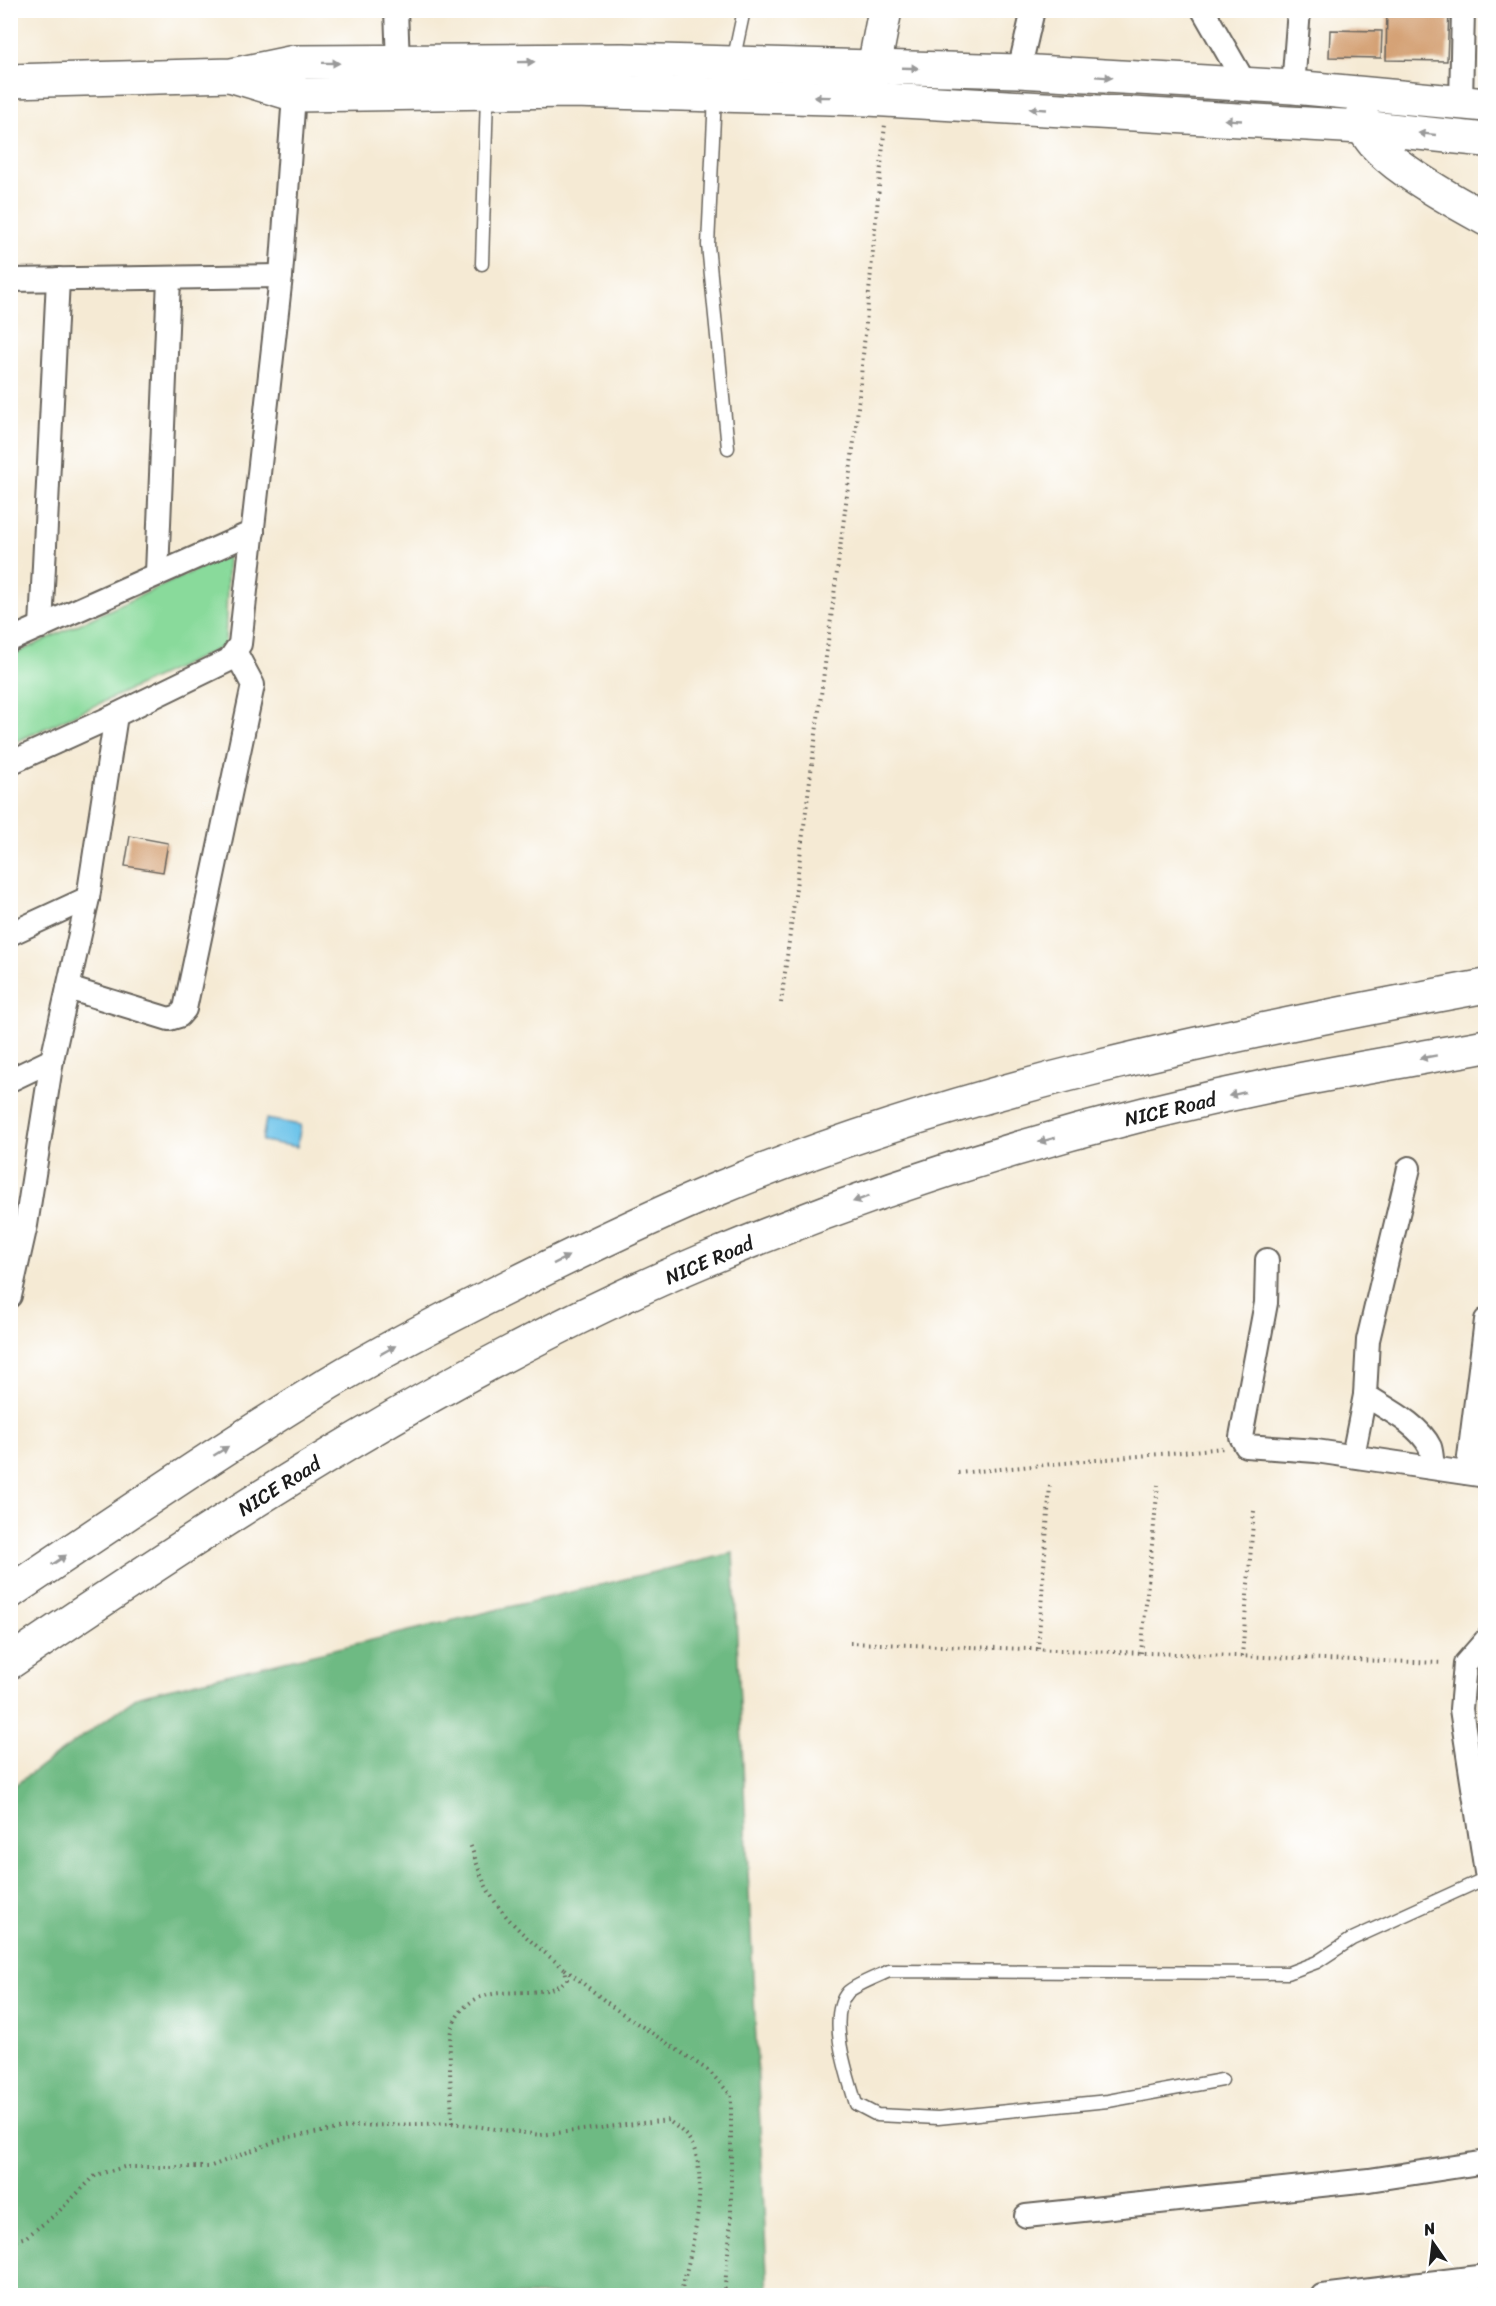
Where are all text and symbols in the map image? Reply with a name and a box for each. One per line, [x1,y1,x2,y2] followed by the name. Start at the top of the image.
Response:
[516,57,535,66] one-way arrow
[321,58,340,68] one-way arrow
[900,63,919,73] one-way arrow
[1095,72,1114,82] one-way arrow
[813,93,832,102] one-way arrow
[1029,104,1048,113] one-way arrow
[1223,115,1242,124] one-way arrow
[1418,129,1437,139] one-way arrow
[1418,1053,1437,1062] one-way arrow
[1121,1082,1221,1137] street label: NICE Road
[1227,1090,1246,1099] one-way arrow
[1038,1136,1056,1146] one-way arrow
[852,1195,870,1205] one-way arrow
[659,1226,760,1295] street label: NICE Road
[552,1256,569,1265] one-way arrow
[380,1345,397,1355] one-way arrow
[213,1446,229,1457] one-way arrow
[230,1446,329,1526] street label: NICE Road
[51,1554,67,1565] one-way arrow
[1403,2213,1463,2273] north arrow
[1420,2213,1439,2245] text: N

